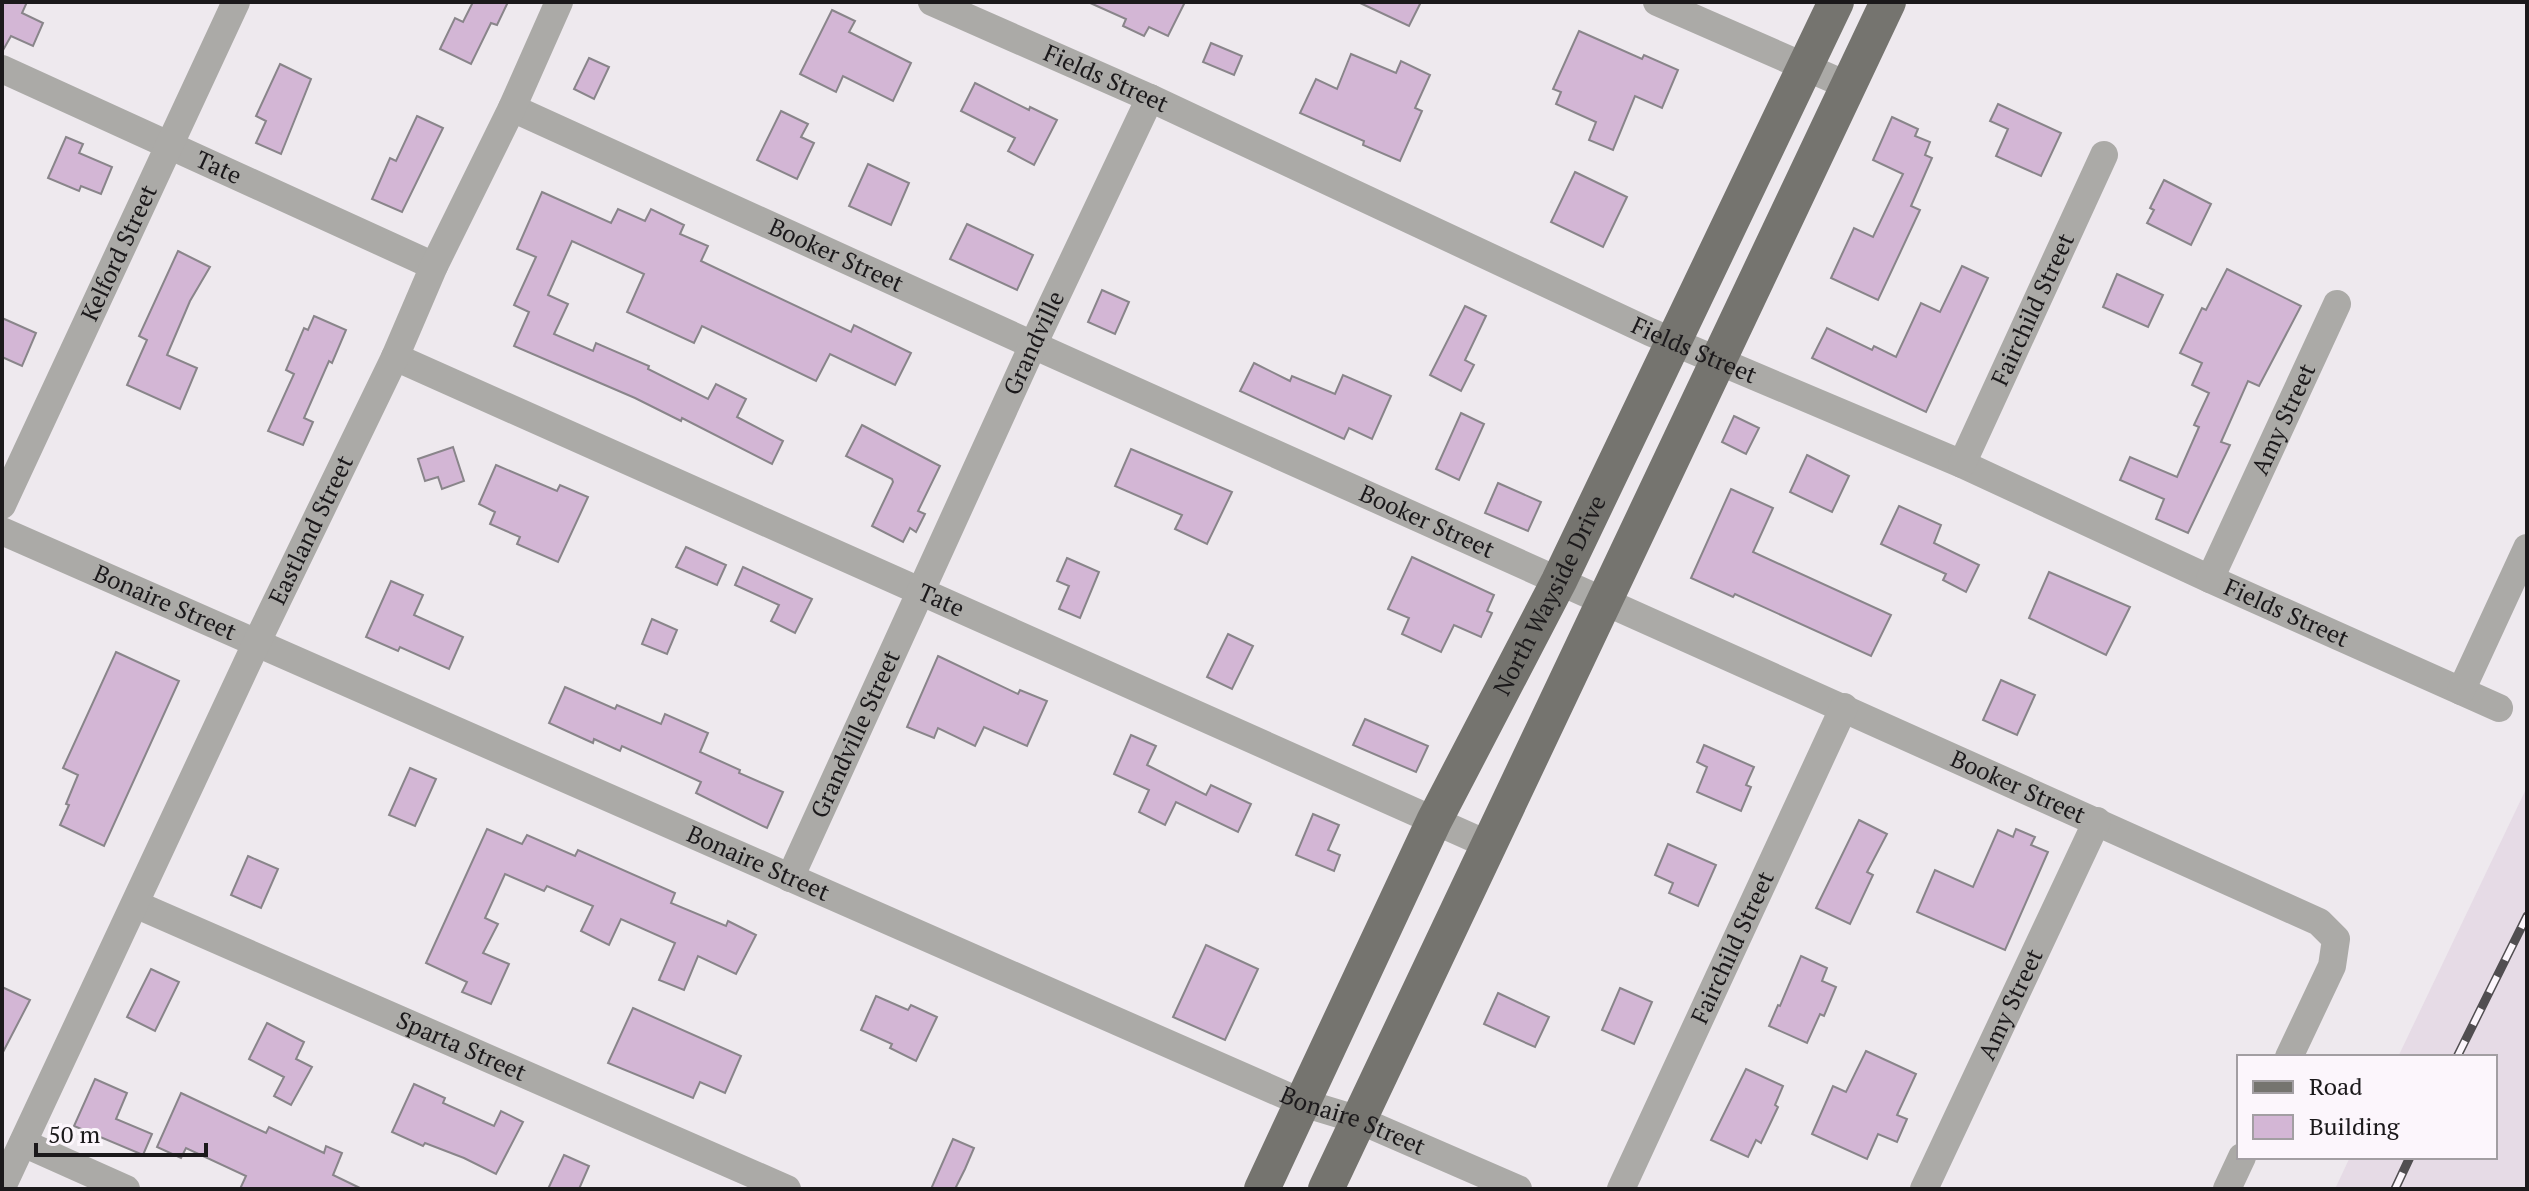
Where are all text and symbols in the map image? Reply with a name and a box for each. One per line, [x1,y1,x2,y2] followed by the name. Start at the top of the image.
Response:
[1039,36,1174,119] street label: Fields Street
[191,142,247,191] street label: Tate
[73,179,164,326] street label: Kelford Street
[764,210,909,299] street label: Booker Street
[1983,228,2081,391] street label: Fairchild Street
[995,285,1071,400] street label: Grandville
[1627,309,1762,390] street label: Fields Street
[2243,358,2322,480] street label: Amy Street
[260,450,360,610] street label: Eastland Street
[1355,477,1500,565] street label: Booker Street
[1485,490,1613,700] street label: North Wayside Drive
[89,556,242,647] street label: Bonaire Street
[2219,570,2354,654] street label: Fields Street
[913,575,970,624] street label: Tate
[802,645,907,823] street label: Grandville Street
[1946,742,2091,830] street label: Booker Street
[682,817,835,908] street label: Bonaire Street
[1683,866,1781,1029] street label: Fairchild Street
[1970,943,2050,1065] street label: Amy Street
[392,1003,532,1088] street label: Sparta Street
[2237,1055,2497,1159] legend
[2309,1070,2363,1102] text: Road
[1275,1078,1431,1162] street label: Bonaire Street
[36,1107,206,1157] scale bar
[2309,1110,2400,1142] text: Building
[48,1118,100,1150] text: 50 m

